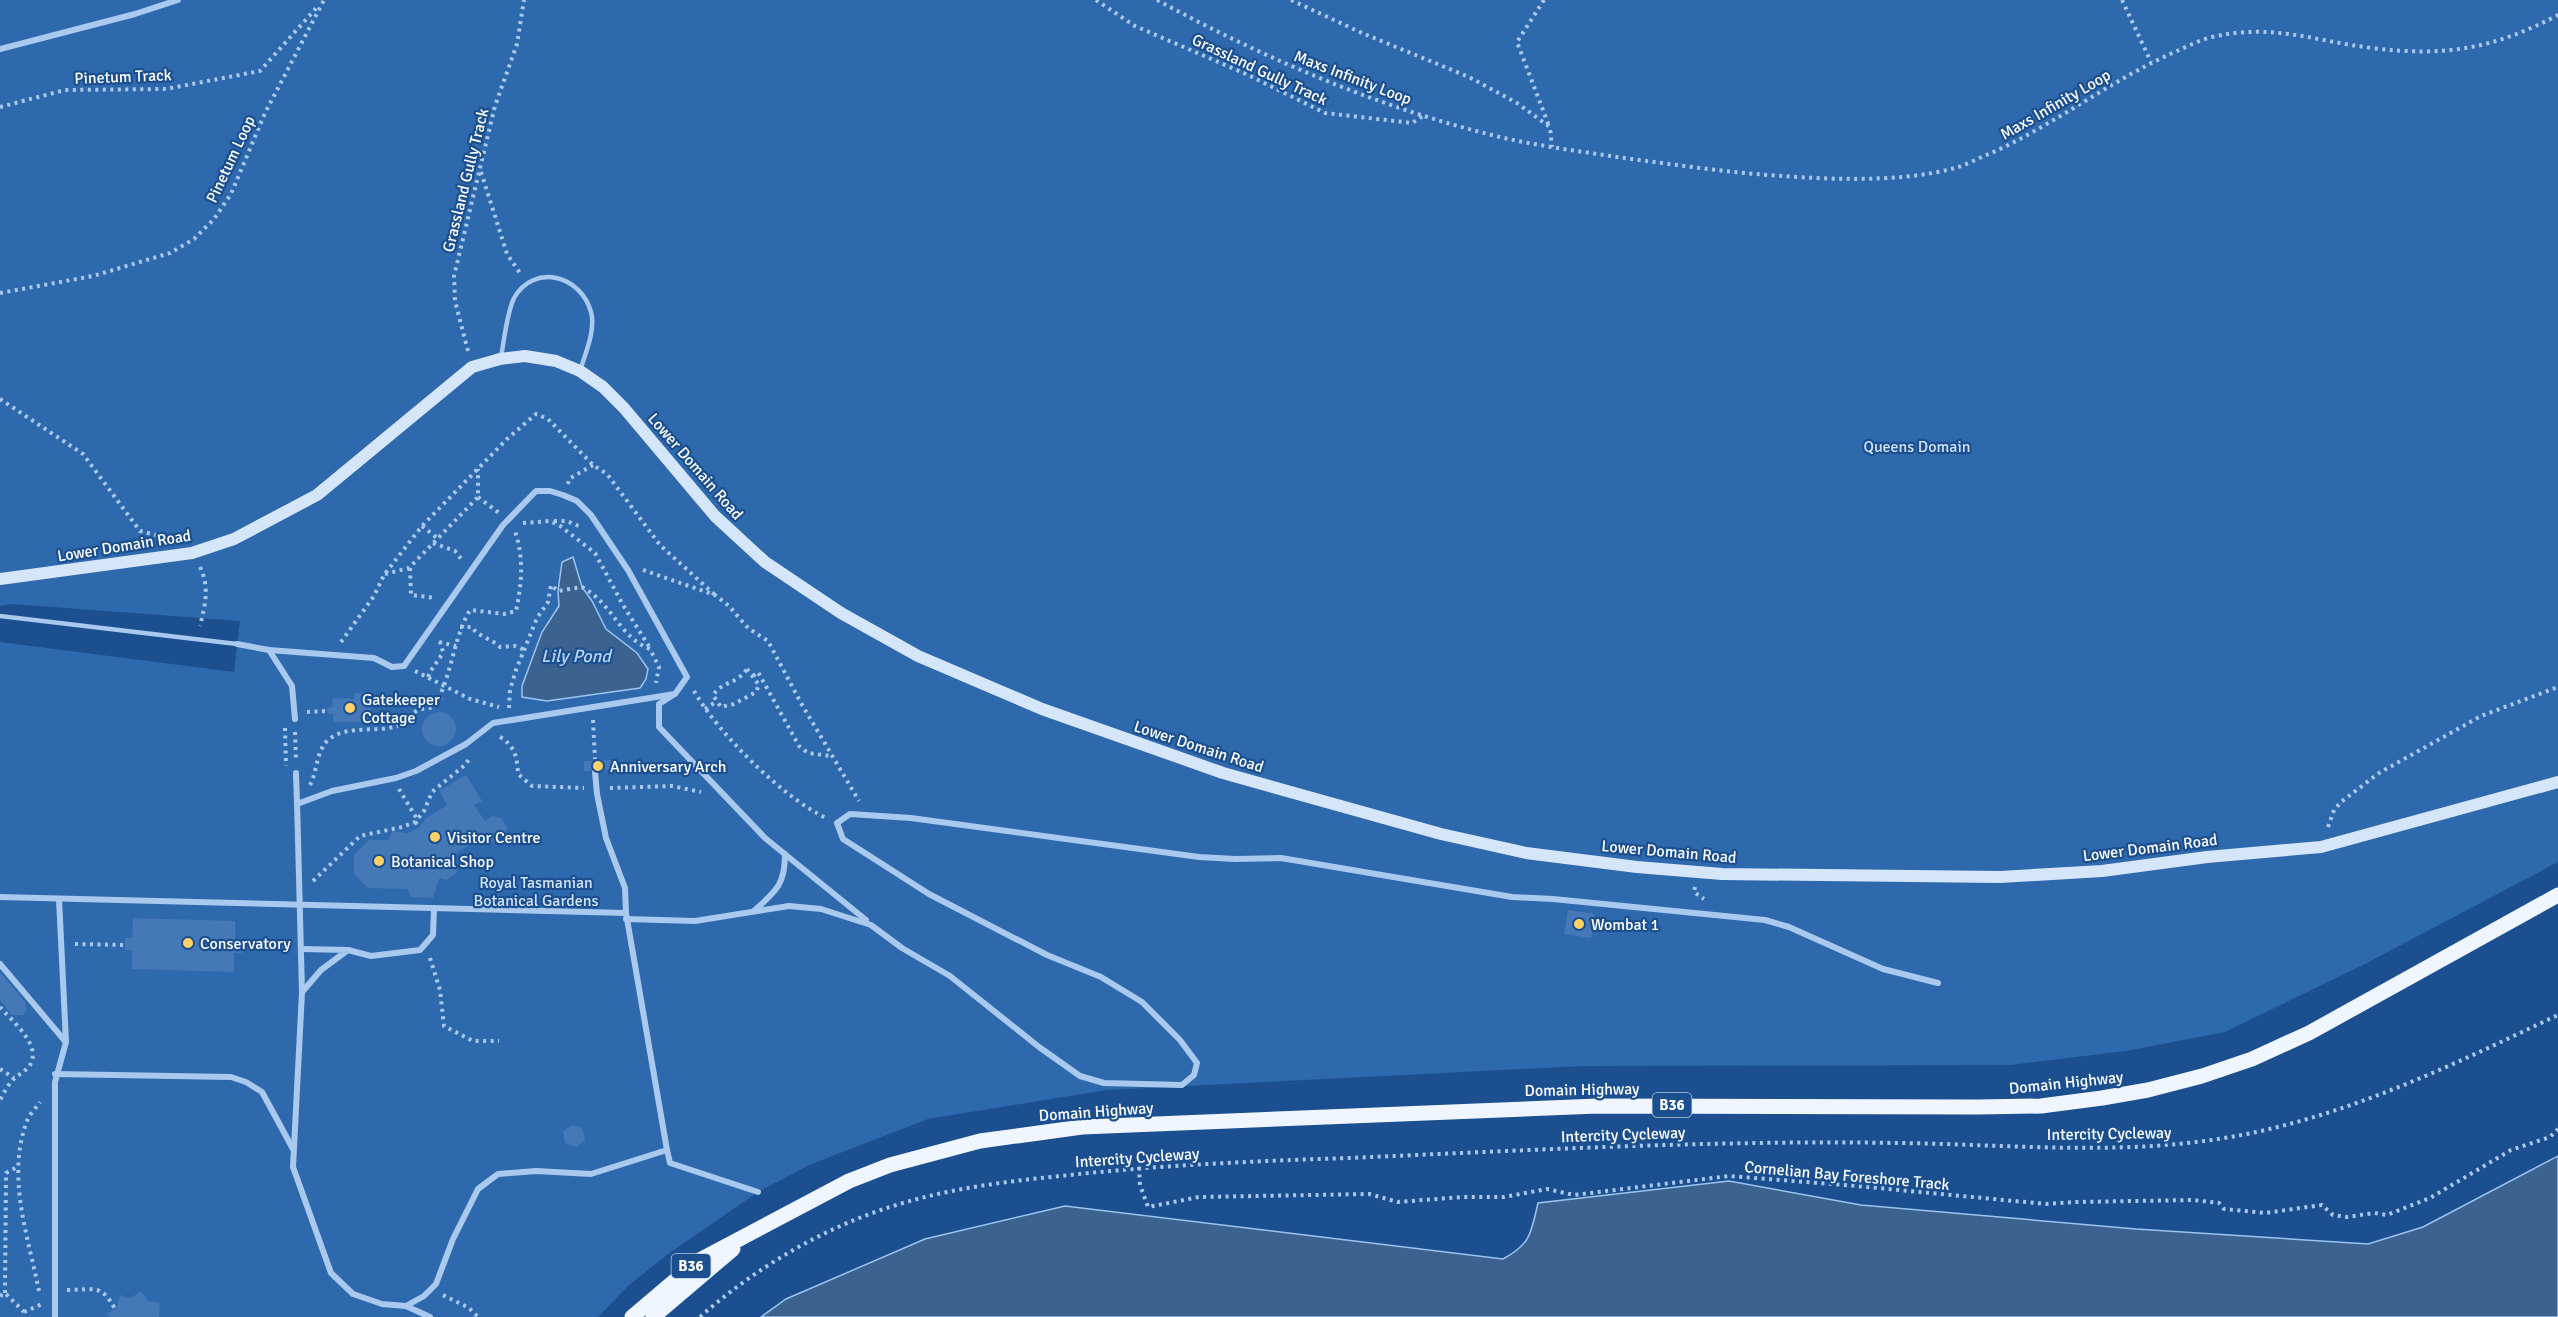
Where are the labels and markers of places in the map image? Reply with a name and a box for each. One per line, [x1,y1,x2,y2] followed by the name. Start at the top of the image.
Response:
[362,690,440,728] place label: Gatekeeper Cottage
[343,701,357,715] marker: Gatekeeper Cottage
[610,757,726,777] place label: Anniversary Arch
[591,759,605,773] marker: Anniversary Arch
[447,828,540,848] place label: Visitor Centre
[428,830,442,844] marker: Visitor Centre
[391,852,494,872] place label: Botanical Shop
[372,854,386,868] marker: Botanical Shop
[1591,915,1659,935] place label: Wombat 1
[1572,917,1586,931] marker: Wombat 1
[200,934,291,954] place label: Conservatory
[181,936,195,950] marker: Conservatory

